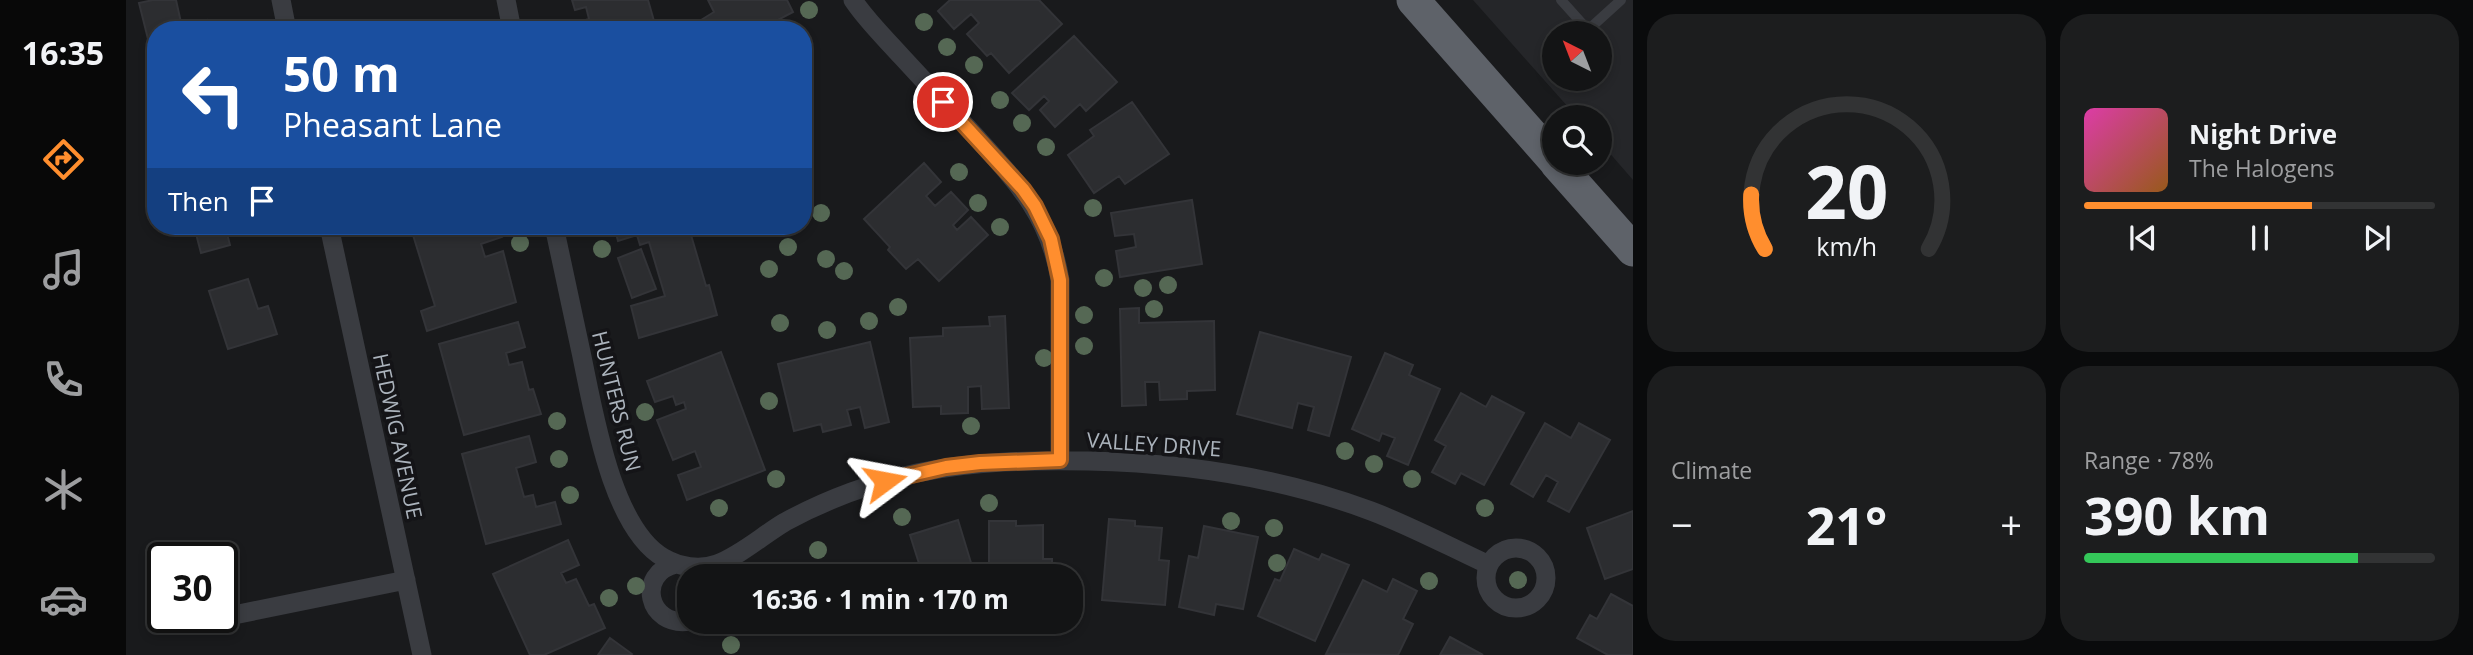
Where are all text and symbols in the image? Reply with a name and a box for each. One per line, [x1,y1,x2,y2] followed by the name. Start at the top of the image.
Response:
[1542,21,1612,91] north arrow
[1542,21,1612,175] map controls
[22,31,104,74] text: 16:35
[283,40,400,106] text: 50 m
[168,49,259,140] icon: left
[913,72,973,132] pin
[924,83,962,121] icon: arrive
[283,103,502,146] text: Pheasant Lane
[1542,105,1612,175] button: search
[2189,116,2337,152] text: Night Drive
[39,135,88,184] icon: directions
[1805,141,1888,240] text: 20
[2189,152,2335,184] text: The Halogens
[243,182,281,220] icon: arrive
[168,183,229,219] text: Then
[2124,219,2162,257] icon: previous
[2241,219,2279,257] icon: pause
[2358,219,2396,257] icon: next
[1816,229,1877,263] text: km/h
[39,245,88,294] icon: music
[586,328,648,474] street label: HUNTERS RUN
[367,351,429,521] street label: HEDWIG AVENUE
[39,355,88,404] icon: phone
[1086,425,1222,463] street label: VALLEY DRIVE
[848,444,922,518] position arrow
[2084,444,2214,476] text: Range · 78%
[1671,454,1752,486] text: Climate
[39,465,88,514] icon: climate
[2084,479,2270,550] text: 390 km
[1806,489,1887,560] text: 21°
[1671,498,1693,550] text: −
[2000,498,2022,550] text: +
[147,542,238,633] speed limit sign: 30
[39,575,88,624] icon: car
[751,581,1009,617] text: 16:36 · 1 min · 170 m

